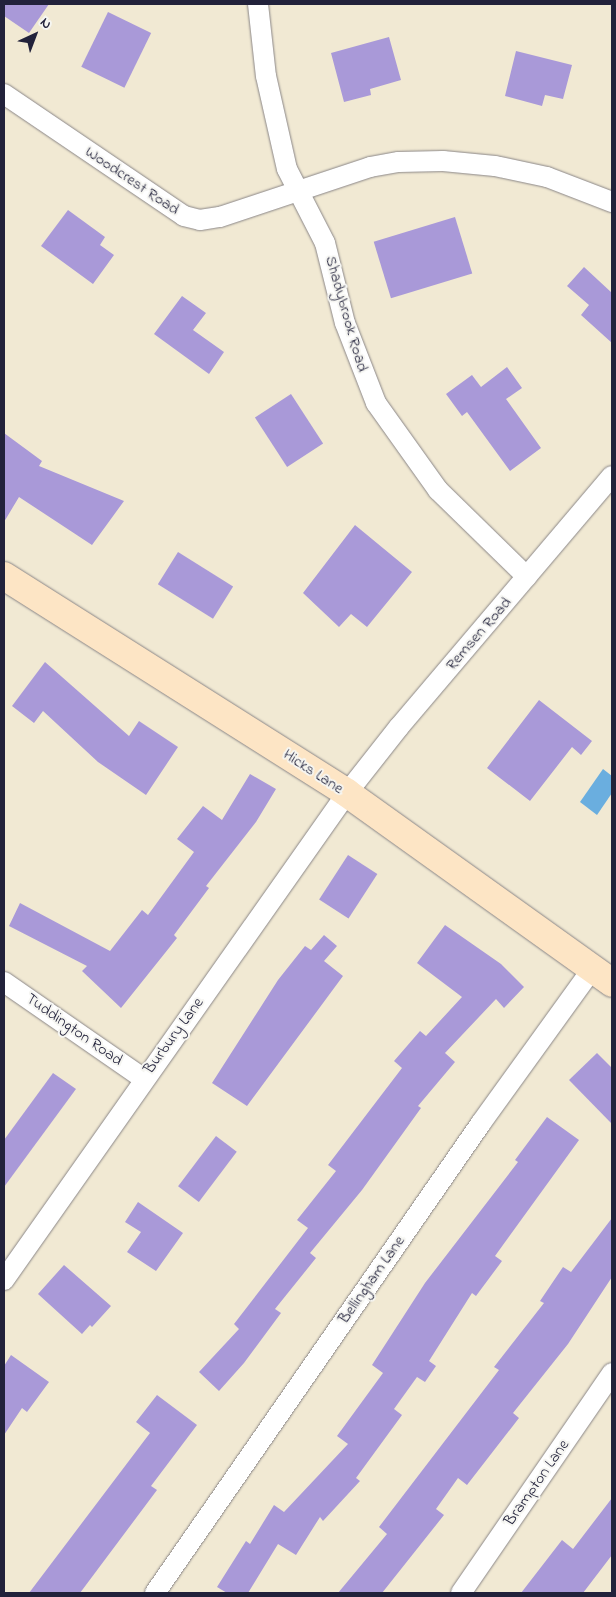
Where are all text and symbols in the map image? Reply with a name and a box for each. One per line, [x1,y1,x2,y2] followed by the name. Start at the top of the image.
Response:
[10,10,60,60] north arrow
[35,13,56,35] text: N
[81,142,183,220] street label: Woodcrest Road
[320,254,372,374] street label: Shadybrook Road
[442,594,516,674] street label: Remsen Road
[279,745,347,799] street label: Hicks Lane
[22,990,126,1070] street label: Tuddington Road
[140,994,208,1078] street label: Burbury Lane
[335,1232,409,1328] street label: Bellingham Lane
[500,1436,574,1530] street label: Brampton Lane

